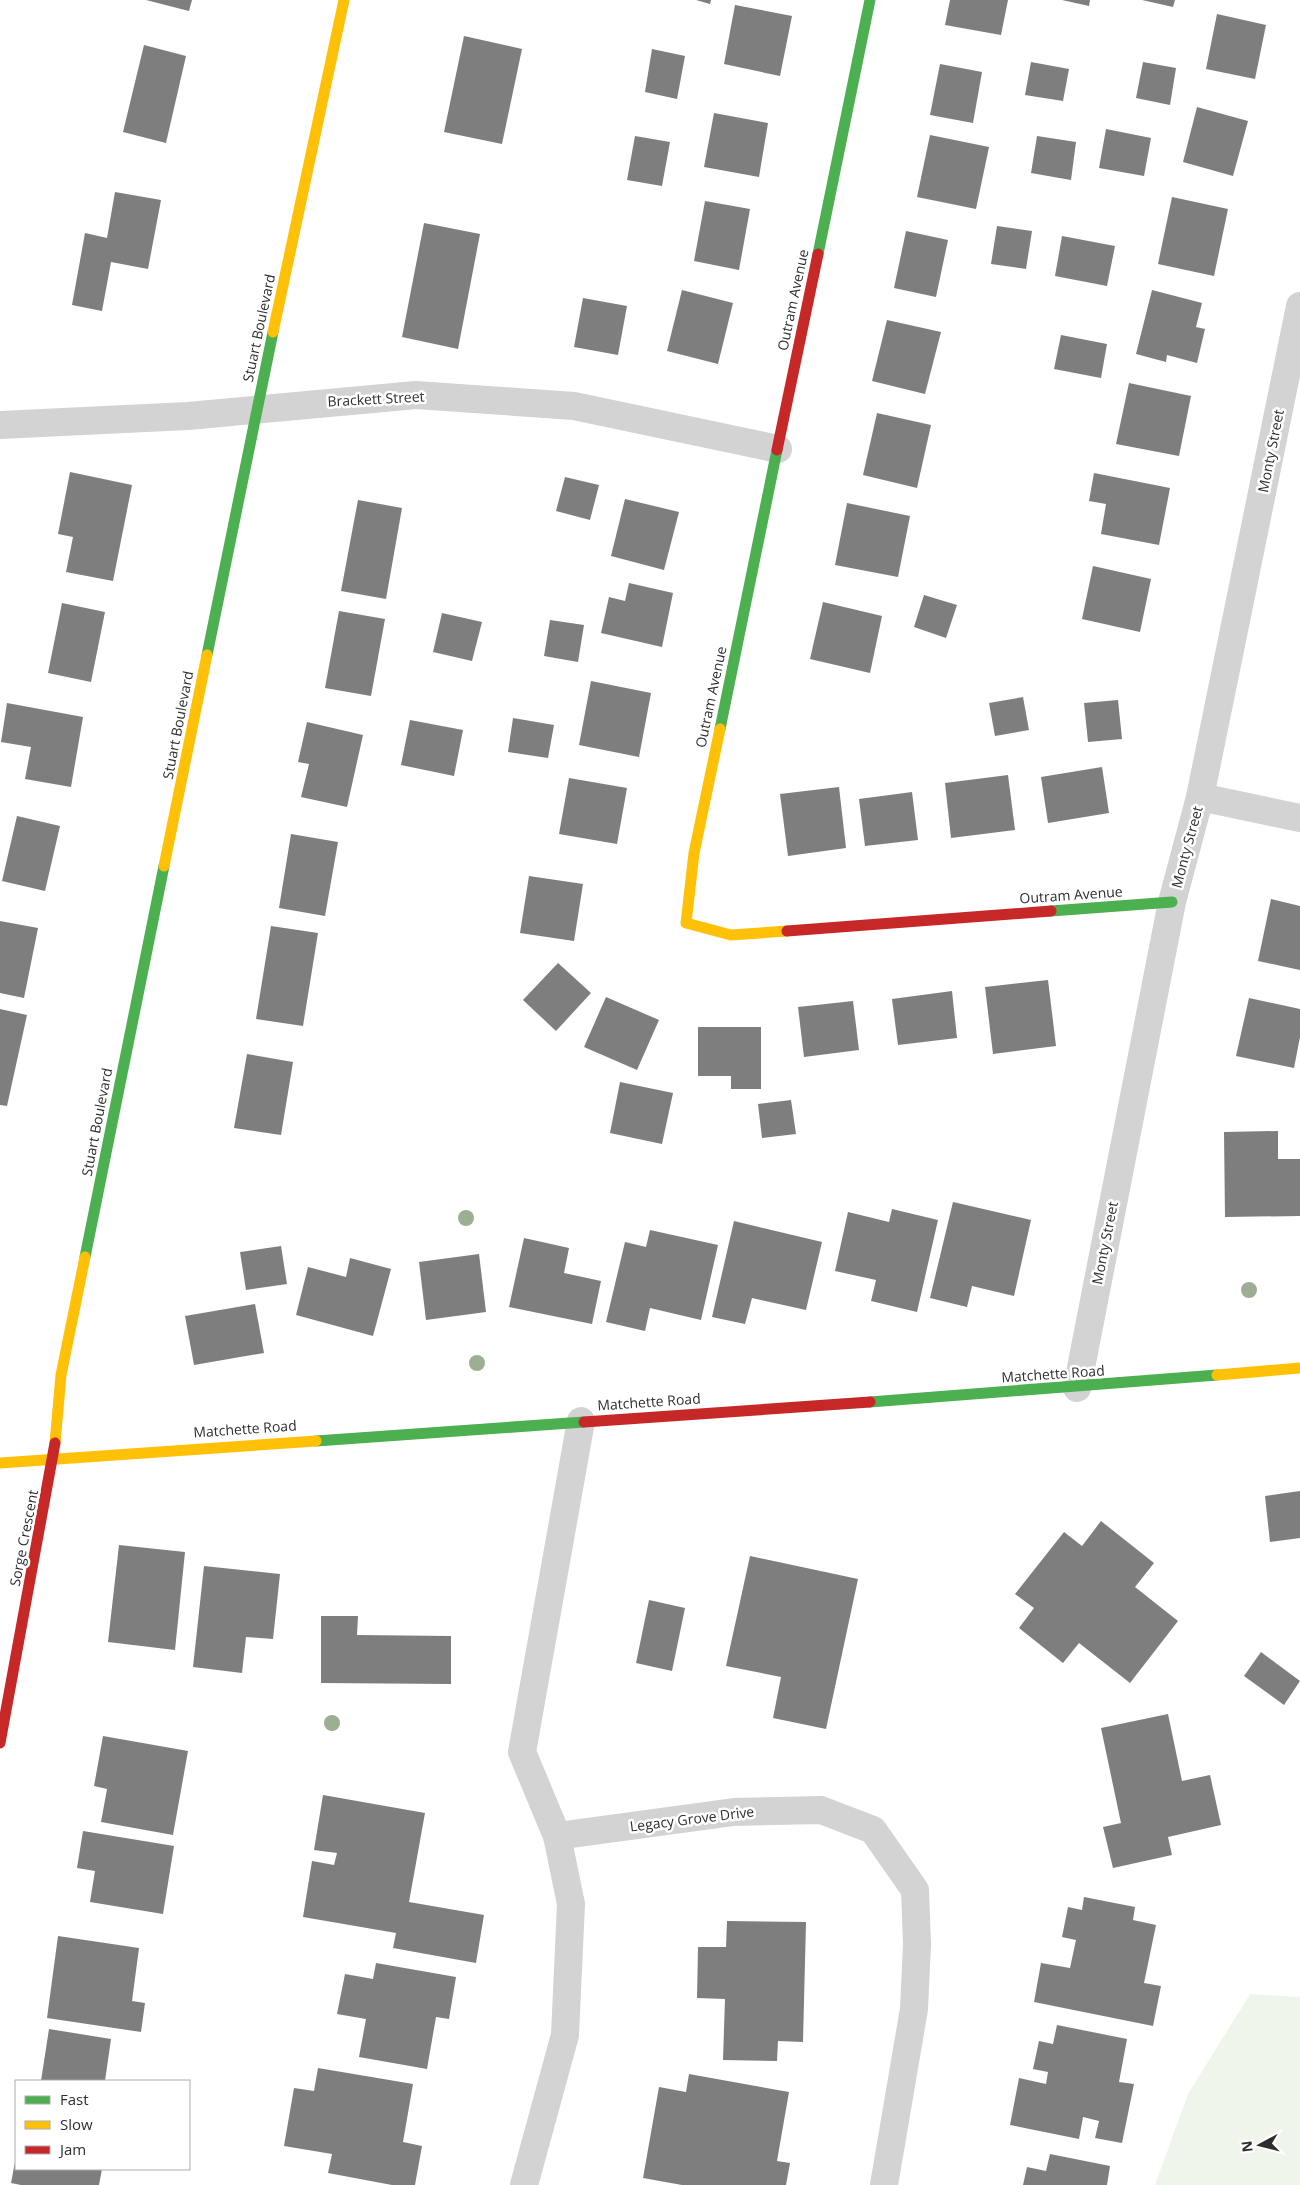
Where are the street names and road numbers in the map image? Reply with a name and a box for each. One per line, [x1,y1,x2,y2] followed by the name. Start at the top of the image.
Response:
[772,247,813,352] street label: Outram Avenue
[238,272,279,384] street label: Stuart Boulevard
[327,386,425,411] street label: Brackett Street
[1253,408,1288,494] street label: Monty Street
[690,644,731,749] street label: Outram Avenue
[158,669,197,781] street label: Stuart Boulevard
[1166,804,1207,890] street label: Monty Street
[1019,881,1123,908] street label: Outram Avenue
[77,1066,116,1178] street label: Stuart Boulevard
[1087,1200,1122,1286] street label: Monty Street
[1001,1360,1105,1387] street label: Matchette Road
[597,1388,701,1415] street label: Matchette Road
[193,1415,297,1442] street label: Matchette Road
[5,1488,42,1588] street label: Sorge Crescent
[629,1801,755,1836] street label: Legacy Grove Drive

